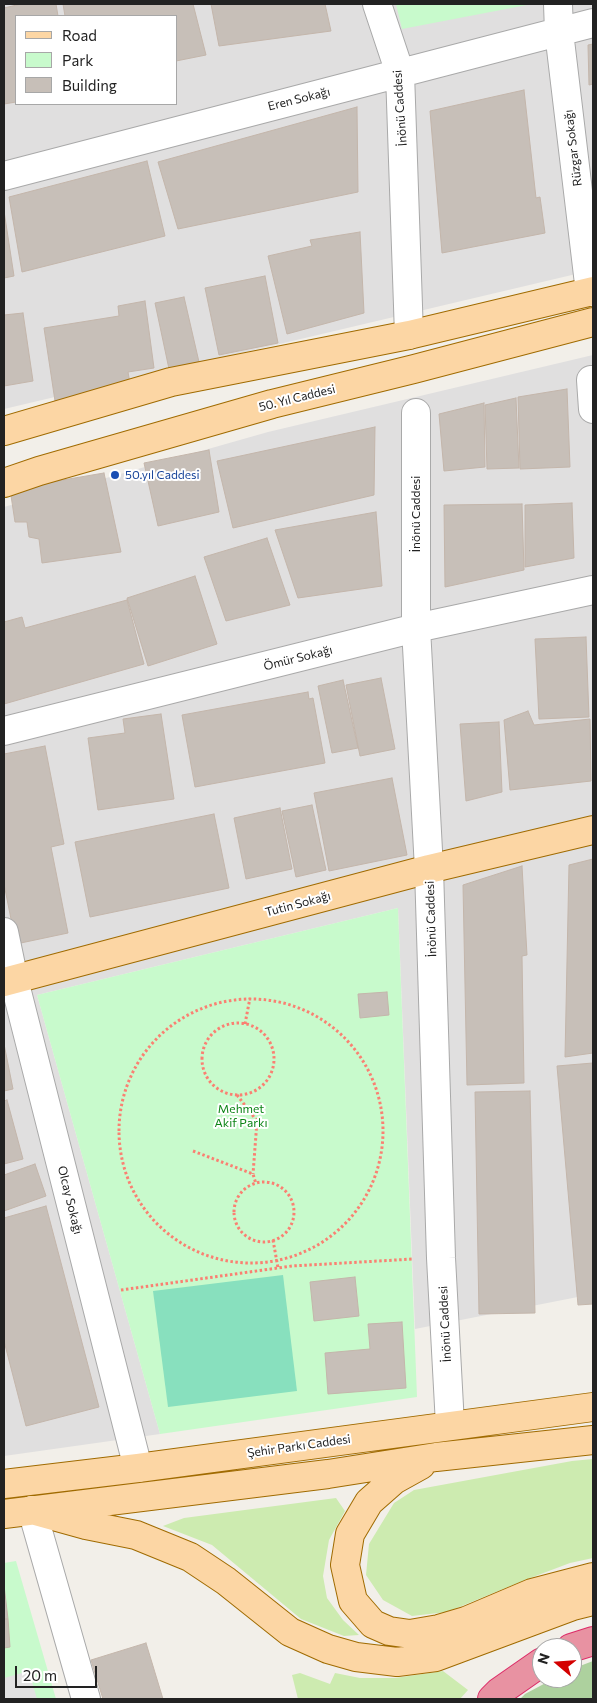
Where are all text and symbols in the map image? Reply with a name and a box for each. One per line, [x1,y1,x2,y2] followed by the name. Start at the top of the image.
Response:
[15,15,178,105] legend
[62,26,97,44] text: Road
[62,51,93,69] text: Park
[390,69,410,147] street label: İnönü Caddesi
[62,76,117,94] text: Building
[266,84,332,114] street label: Eren Sokağı
[561,109,585,187] street label: Rüzgar Sokağı
[257,382,337,414] street label: 50. Yıl Caddesi
[125,468,200,482] place label: 50.yıl Caddesi
[109,469,121,481] marker: 50.yıl Caddesi
[409,476,423,552] street label: İnönü Caddesi
[262,642,334,674] street label: Ömür Sokağı
[422,881,440,957] street label: İnönü Caddesi
[264,888,332,920] street label: Tutin Sokağı
[214,1102,268,1130] park label: Mehmet Akif Parkı
[55,1164,85,1236] street label: Olcay Sokağı
[436,1285,454,1363] street label: İnönü Caddesi
[246,1432,352,1460] street label: Şehir Parkı Caddesi
[532,1638,582,1688] north arrow
[534,1651,553,1666] text: N
[18,1656,100,1688] scale bar
[23,1666,57,1684] text: 20 m

